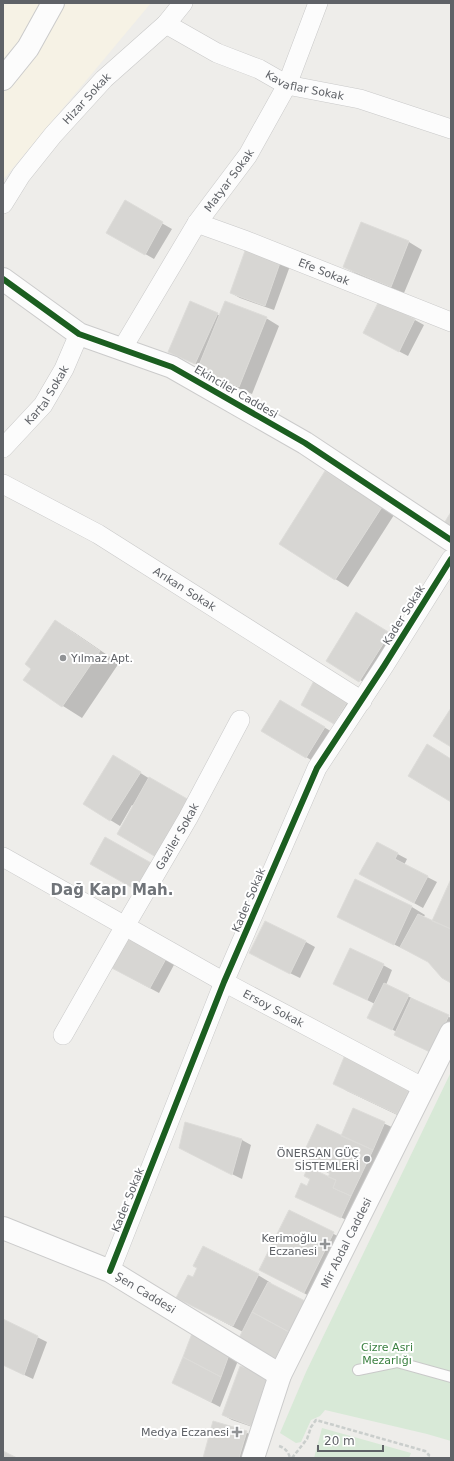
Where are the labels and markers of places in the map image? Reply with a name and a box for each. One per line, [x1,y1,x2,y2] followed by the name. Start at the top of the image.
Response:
[70,652,133,665] place label: Yılmaz Apt.
[58,653,68,663] marker: Yılmaz Apt.
[277,1147,359,1173] place label: ÖNERSAN GÜÇ SİSTEMLERİ
[362,1154,372,1164] marker: ÖNERSAN GÜÇ SİSTEMLERİ
[262,1232,317,1258] place label: Kerimoğlu Eczanesi
[320,1239,330,1249] marker: Kerimoğlu Eczanesi
[141,1426,229,1439] place label: Medya Eczanesi
[232,1427,242,1437] marker: Medya Eczanesi

